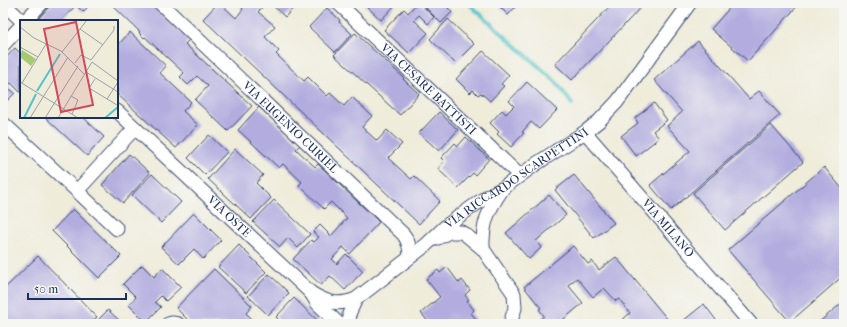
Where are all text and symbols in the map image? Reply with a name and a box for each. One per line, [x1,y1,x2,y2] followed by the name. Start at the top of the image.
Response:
[20,20,118,118] inset map
[377,40,479,138] street label: VIA CESARE BATTISTI
[239,78,342,176] street label: VIA EUGENIO CURIEL
[441,125,592,232] street label: VIA RICCARDO SCARPETTINI
[204,192,254,240] street label: VIA OSTE
[638,195,697,260] street label: VIA MILANO
[28,275,126,301] scale bar
[34,282,58,296] text: 50 m

